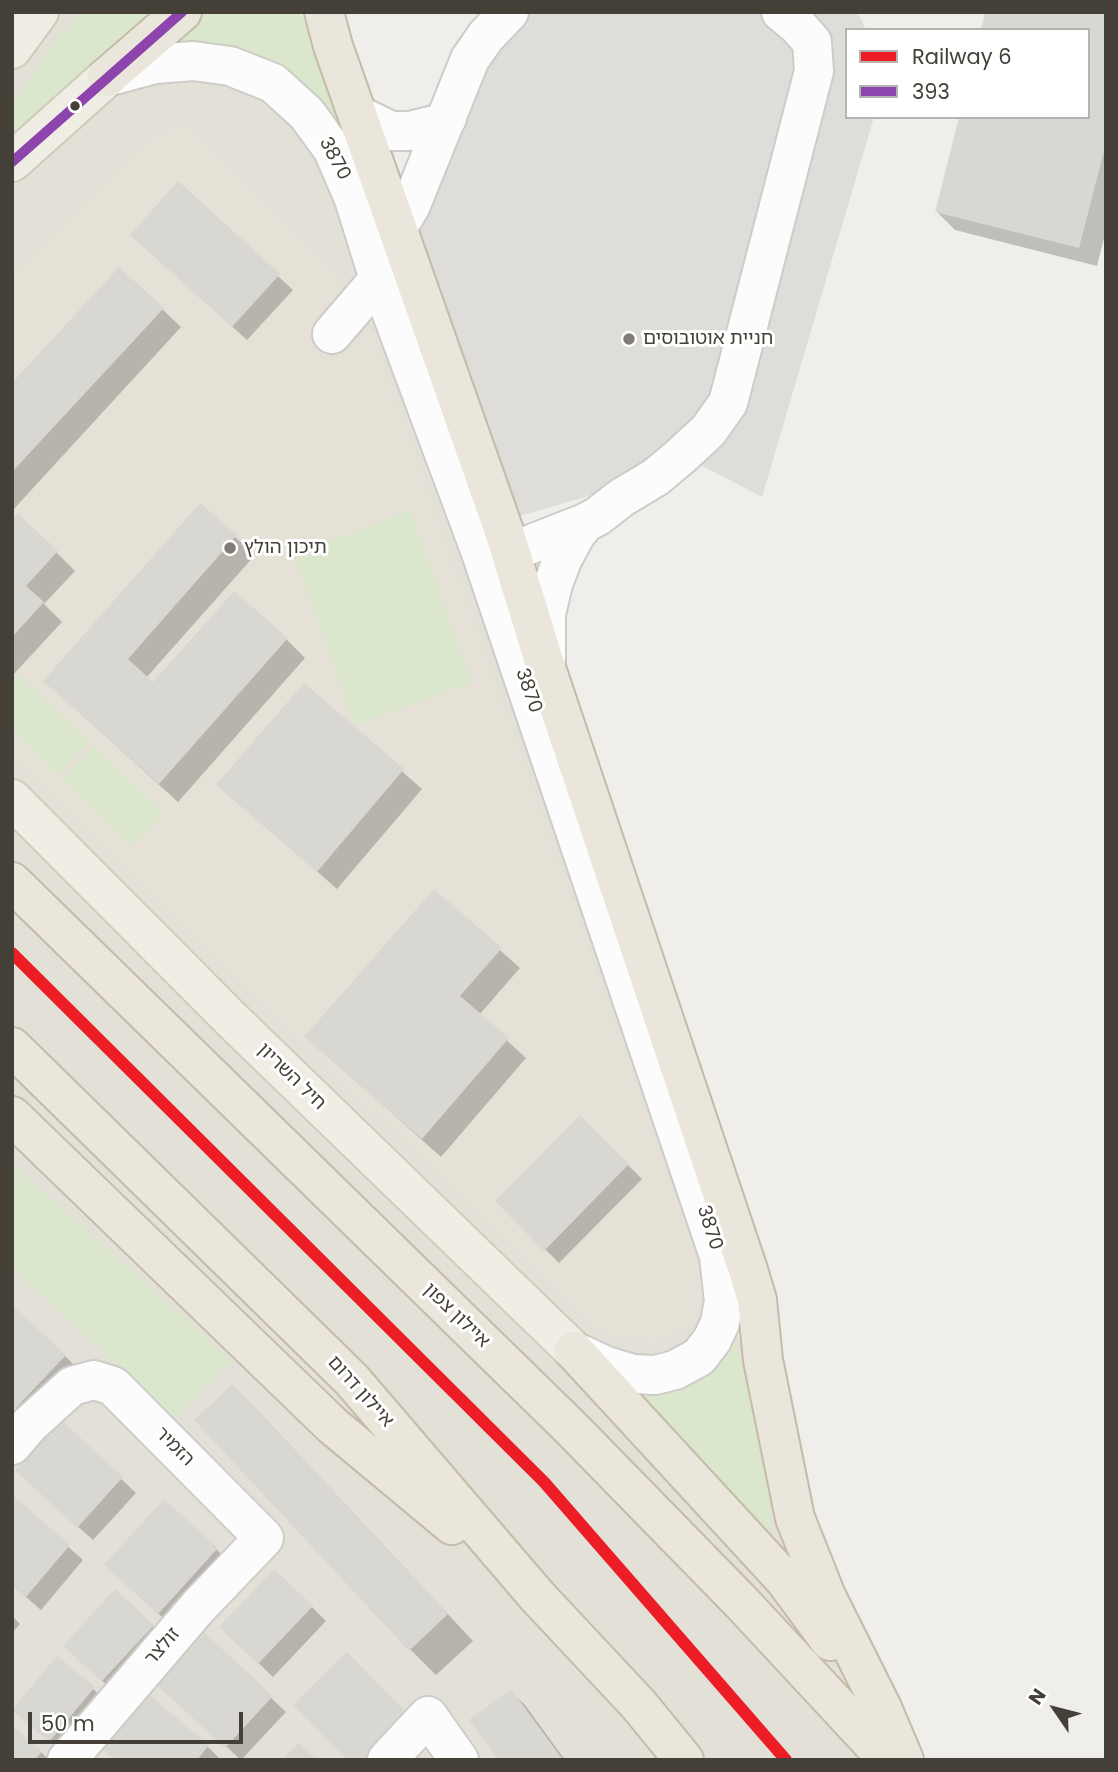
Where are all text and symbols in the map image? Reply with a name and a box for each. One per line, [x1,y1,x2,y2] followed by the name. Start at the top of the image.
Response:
[845,28,1090,119] legend
[912,42,1011,71] text: Railway 6
[912,77,950,106] text: 393
[68,99,82,113] unlabelled marker
[313,134,355,184] street label: 3870
[643,328,773,350] place label: חניית אוטובוסים
[621,331,637,347] marker: חניית אוטובוסים
[244,537,327,559] place label: תיכון הולץ
[222,540,238,556] marker: תיכון הולץ
[510,666,546,716] street label: 3870
[252,1039,330,1115] street label: חיל השריון
[691,1203,727,1253] street label: 3870
[418,1279,494,1353] street label: איילון צפון
[322,1352,398,1432] street label: איילון דרום
[150,1423,198,1471] street label: הזמיר
[140,1624,186,1670] street label: זולצר
[1020,1674,1090,1744] north arrow
[1022,1683,1053,1710] text: N
[32,1698,247,1742] scale bar
[41,1709,95,1738] text: 50 m

